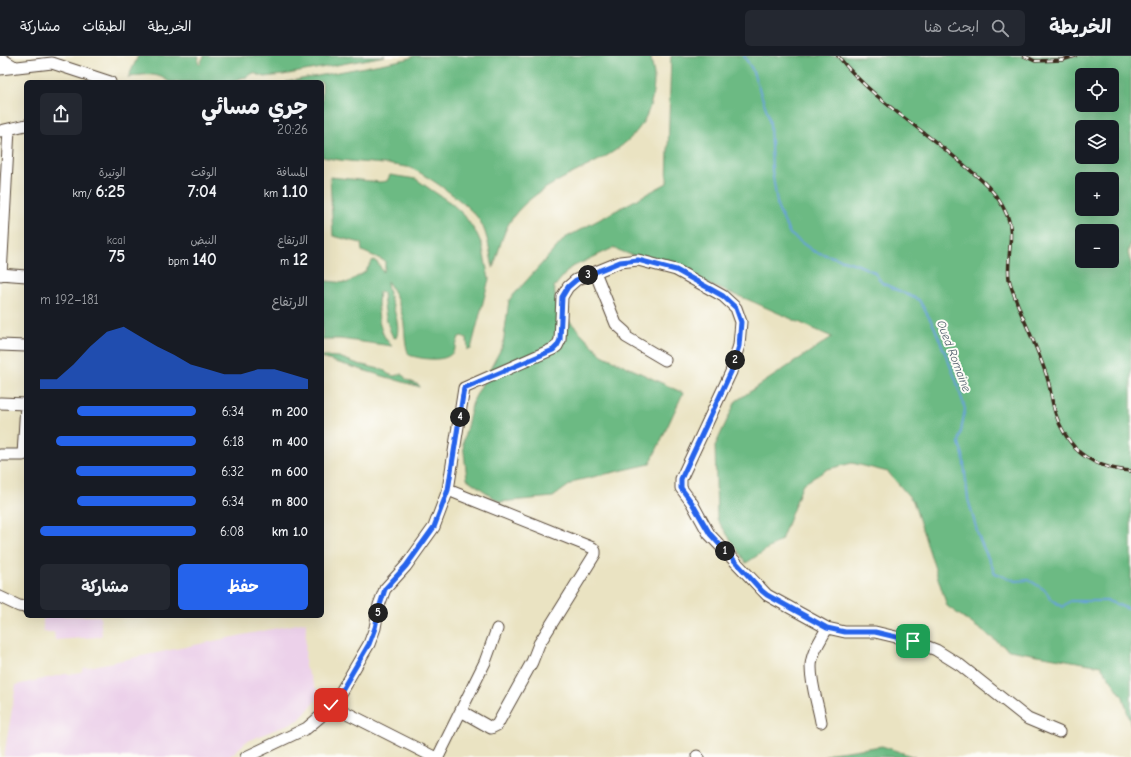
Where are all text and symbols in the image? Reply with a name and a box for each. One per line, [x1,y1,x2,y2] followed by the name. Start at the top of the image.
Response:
[745,10,1025,46] search box
[1049,16,1111,38] text: الخريطة
[989,17,1011,39] icon: search
[20,18,60,35] text: مشاركة
[82,18,126,35] text: الطبقات
[148,18,191,35] text: الخريطة
[924,18,979,36] text: ابحث هنا
[1075,68,1119,268] map controls
[1075,68,1119,112] button: locate
[40,93,82,135] button: share
[201,94,308,120] text: جري مسائي
[1075,120,1119,164] button: layers
[277,122,308,137] text: 20:26
[99,166,125,179] text: الوتيرة
[191,166,217,179] text: الوقت
[277,166,308,179] text: المسافة
[1075,172,1119,216] button: +
[95,182,125,201] text: 6:25
[188,182,217,201] text: 7:04
[282,182,308,201] text: 1.10
[73,187,95,200] text: /km
[264,187,282,200] text: km
[1075,224,1119,268] button: −
[107,234,125,247] text: kcal
[190,234,217,247] text: النبض
[277,234,308,247] text: الارتفاع
[109,247,125,266] text: 75
[192,250,217,269] text: 140
[293,250,308,269] text: 12
[168,255,192,268] text: bpm
[280,255,293,268] text: m
[578,265,598,285] pin: 3
[585,268,591,281] text: 3
[40,292,99,307] text: 181–192 m
[272,294,308,309] text: الارتفاع
[934,318,974,394] water label: Oued Romaine
[725,350,745,370] pin: 2
[732,353,738,366] text: 2
[222,404,244,419] text: 6:34
[272,404,308,419] text: 200 m
[450,407,470,427] pin: 4
[457,410,463,423] text: 4
[223,434,244,449] text: 6:18
[272,434,308,449] text: 400 m
[221,464,244,479] text: 6:32
[271,464,308,479] text: 600 m
[222,494,244,509] text: 6:34
[271,494,308,509] text: 800 m
[220,524,244,539] text: 6:08
[272,524,308,539] text: 1.0 km
[715,541,735,561] pin: 1
[723,544,727,557] text: 1
[40,564,170,610] button: مشاركة
[178,564,308,610] button: حفظ
[368,603,388,623] pin: 5
[375,606,381,619] text: 5
[896,624,930,658] pin
[902,630,924,652] icon: arrive
[314,688,348,722] pin
[320,694,342,716] icon: check

